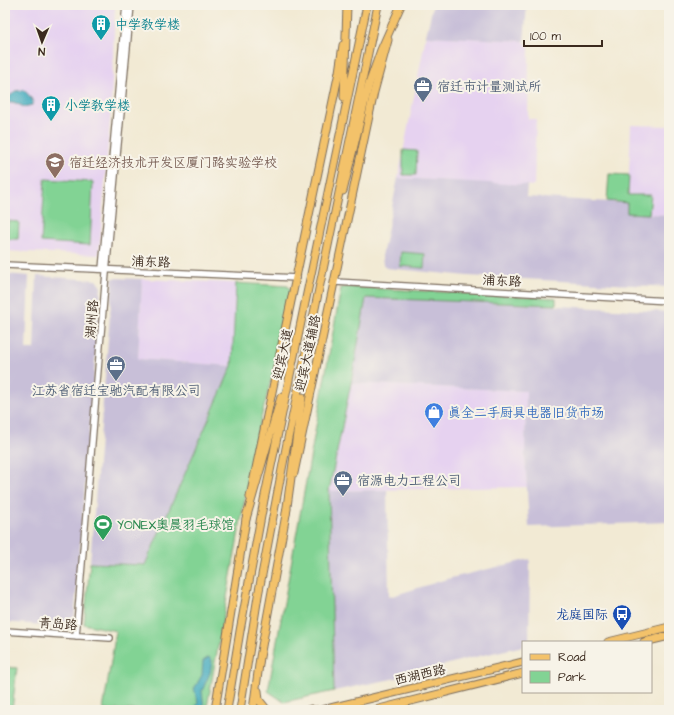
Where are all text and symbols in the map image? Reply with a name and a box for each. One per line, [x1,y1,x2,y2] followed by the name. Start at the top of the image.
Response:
[90,13,112,41] building icon: 中学教学楼
[115,16,180,34] place label: 中学教学楼
[22,22,62,62] north arrow
[524,22,602,48] scale bar
[530,28,561,45] text: 100 m
[38,44,45,59] text: N
[412,75,434,103] office icon: 宿迁市计量测试所
[437,78,541,96] place label: 宿迁市计量测试所
[40,94,62,122] building icon: 小学教学楼
[65,97,130,115] place label: 小学教学楼
[44,151,66,179] school or university icon: 宿迁经济技术开发区厦门路实验学校
[69,154,277,172] place label: 宿迁经济技术开发区厦门路实验学校
[131,252,171,272] street label: 浦东路
[482,271,522,291] street label: 浦东路
[81,299,103,339] street label: 湖州路
[291,313,325,393] street label: 迎宾大道辅路
[269,327,297,382] street label: 迎宾大道
[105,354,127,382] office icon: 江苏省宿迁宝驰汽配有限公司
[31,382,201,400] place label: 江苏省宿迁宝驰汽配有限公司
[423,401,445,429] shop icon: 真全二手厨具电器旧货市场
[448,404,604,422] place label: 真全二手厨具电器旧货市场
[332,469,354,497] office icon: 宿源电力工程公司
[357,472,461,490] place label: 宿源电力工程公司
[92,513,114,541] sports icon: YONEX奥晨羽毛球馆
[117,516,234,534] place label: YONEX奥晨羽毛球馆
[611,603,633,631] bus stop icon: 龙庭国际
[556,606,608,624] place label: 龙庭国际
[38,614,78,634] street label: 青岛路
[522,641,652,693] legend
[558,649,586,666] text: Road
[393,660,448,690] street label: 西湖西路
[558,669,586,686] text: Park

